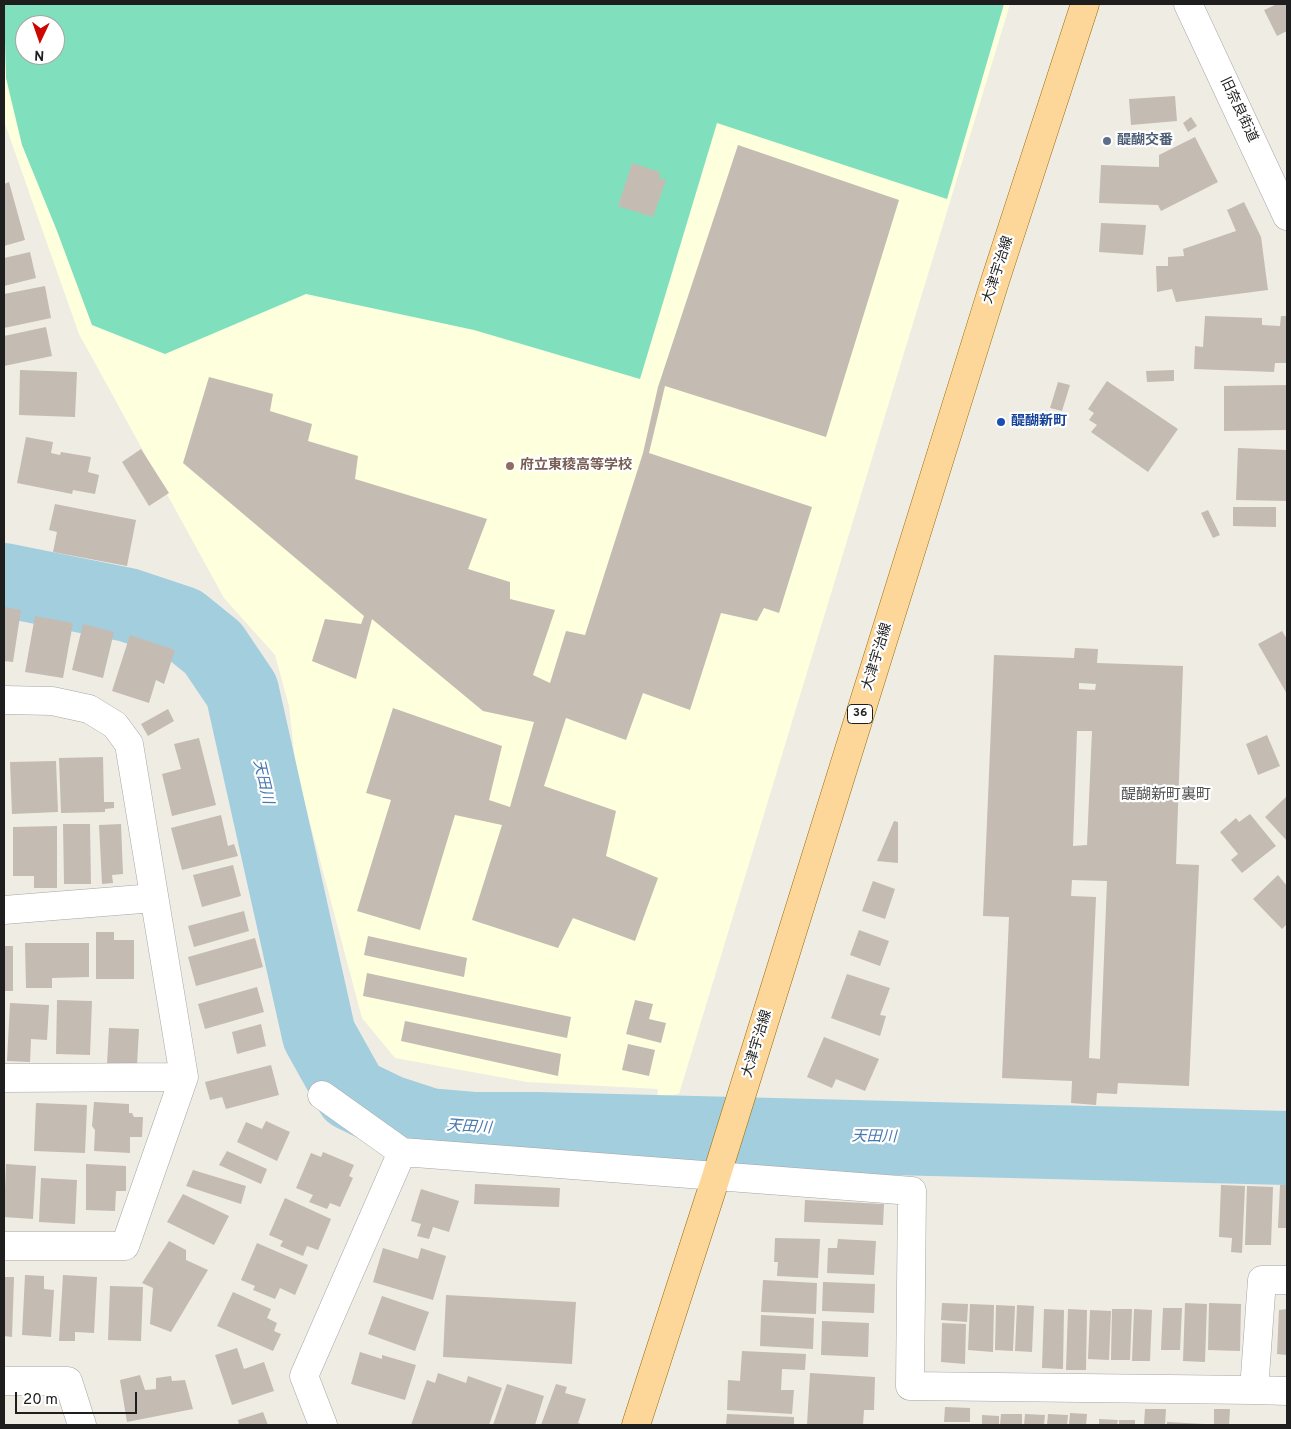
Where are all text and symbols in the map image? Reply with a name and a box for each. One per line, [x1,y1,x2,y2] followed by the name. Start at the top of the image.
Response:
[15,15,65,65] north arrow
[34,46,45,63] text: N
[1216,75,1260,145] street label: 旧奈良街道
[1117,133,1173,149] place label: 醍醐交番
[1101,135,1113,147] marker: 醍醐交番
[980,234,1018,306] street label: 大津宇治線
[1011,414,1067,430] place label: 醍醐新町
[995,416,1007,428] marker: 醍醐新町
[520,458,632,474] place label: 府立東稜高等学校
[504,460,516,472] marker: 府立東稜高等学校
[860,621,896,693] street label: 大津宇治線
[848,704,872,724] road number: 36
[248,758,276,806] water label: 天田川
[1121,787,1211,805] district label: 醍醐新町裏町
[740,1008,776,1080] street label: 大津宇治線
[446,1117,492,1139] water label: 天田川
[851,1129,897,1147] water label: 天田川
[18,1382,140,1414] scale bar
[23,1391,58,1410] text: 20 m

